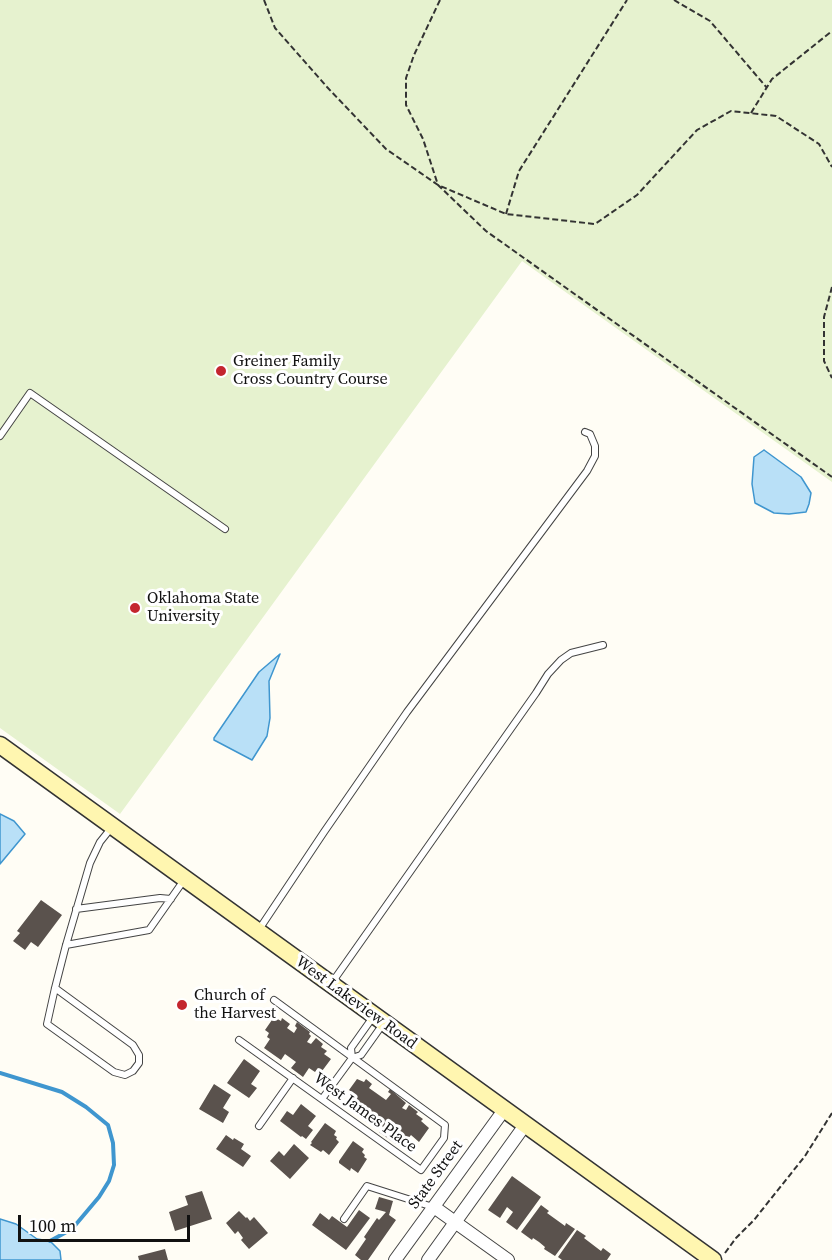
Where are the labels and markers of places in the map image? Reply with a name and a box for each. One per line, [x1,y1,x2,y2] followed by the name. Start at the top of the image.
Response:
[233,352,388,390] place label: Greiner Family Cross Country Course
[214,364,228,378] marker: Greiner Family Cross Country Course
[147,589,259,627] place label: Oklahoma State University
[128,601,142,615] marker: Oklahoma State University
[194,986,276,1024] place label: Church of the Harvest
[175,998,189,1012] marker: Church of the Harvest

